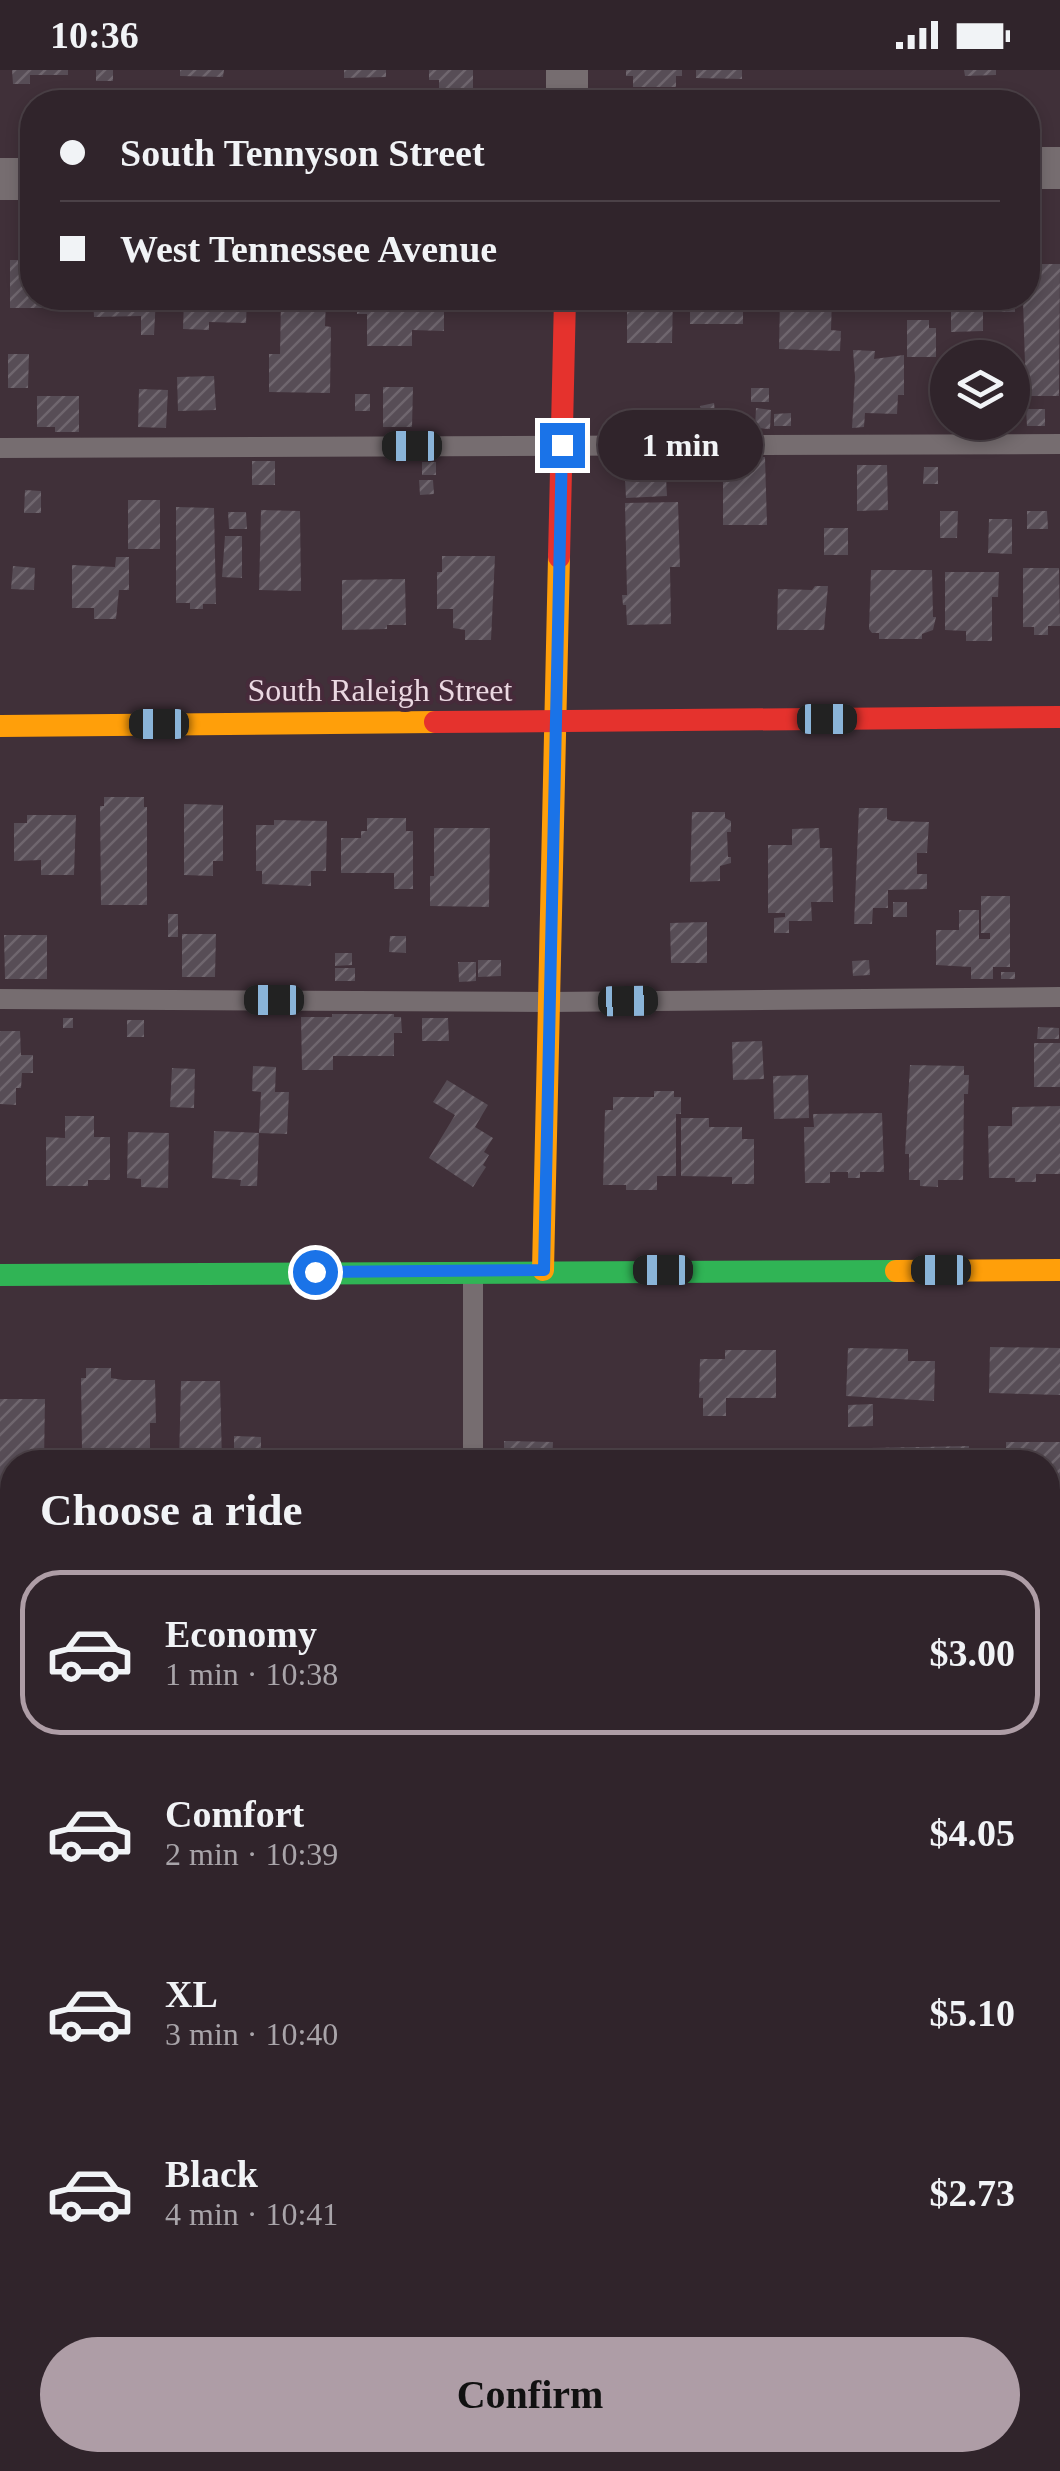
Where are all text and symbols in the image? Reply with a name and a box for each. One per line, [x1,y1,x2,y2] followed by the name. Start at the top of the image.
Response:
[50,14,139,56] text: 10:36
[120,132,485,174] text: South Tennyson Street
[120,228,497,270] text: West Tennessee Avenue
[930,340,1030,440] map controls
[930,340,1030,440] button: layers
[597,410,762,480] callout: 1 min
[540,423,585,468] route end
[642,427,719,463] text: 1 min
[382,431,442,461] car
[248,672,513,708] street label: South Raleigh Street
[797,704,857,734] car
[129,709,189,739] car
[244,985,304,1015] car
[598,985,658,1017] car
[293,1250,338,1295] route start
[633,1255,693,1285] car
[911,1255,971,1285] car
[40,1485,303,1535] text: Choose a ride
[45,1608,135,1698] icon: car
[165,1613,317,1655] text: Economy
[930,1632,1015,1674] text: $3.00
[165,1656,338,1692] text: 1 min · 10:38
[45,1788,135,1878] icon: car
[165,1793,304,1835] text: Comfort
[930,1812,1015,1854] text: $4.05
[165,1836,338,1872] text: 2 min · 10:39
[45,1968,135,2058] icon: car
[165,1973,218,2015] text: XL
[930,1992,1015,2034] text: $5.10
[165,2016,338,2052] text: 3 min · 10:40
[45,2148,135,2238] icon: car
[165,2153,258,2195] text: Black
[930,2172,1015,2214] text: $2.73
[165,2196,338,2232] text: 4 min · 10:41
[40,2337,1020,2452] button: Confirm

